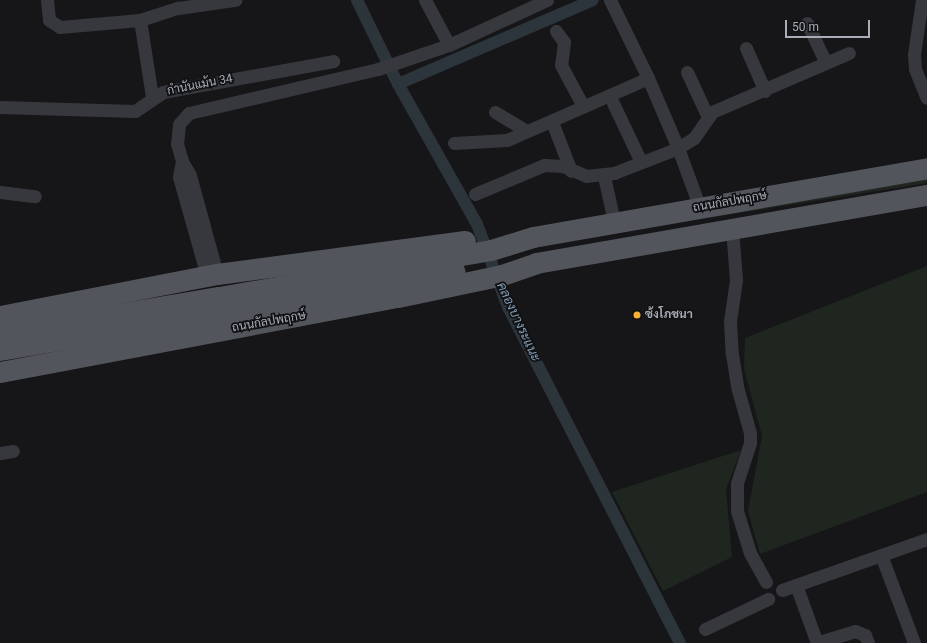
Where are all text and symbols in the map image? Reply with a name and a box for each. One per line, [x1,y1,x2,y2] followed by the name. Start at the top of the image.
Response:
[787,12,872,38] scale bar
[792,20,819,34] text: 50 m
[166,72,234,98] street label: กำนันแม้น 34
[692,188,768,216] street label: ถนนกัลปพฤกษ์
[493,280,543,364] water label: คลองบางระแนะ
[231,308,307,336] street label: ถนนกัลปพฤกษ์
[645,308,693,322] place label: ซ้งโภชนา
[632,310,642,320] marker: ซ้งโภชนา

